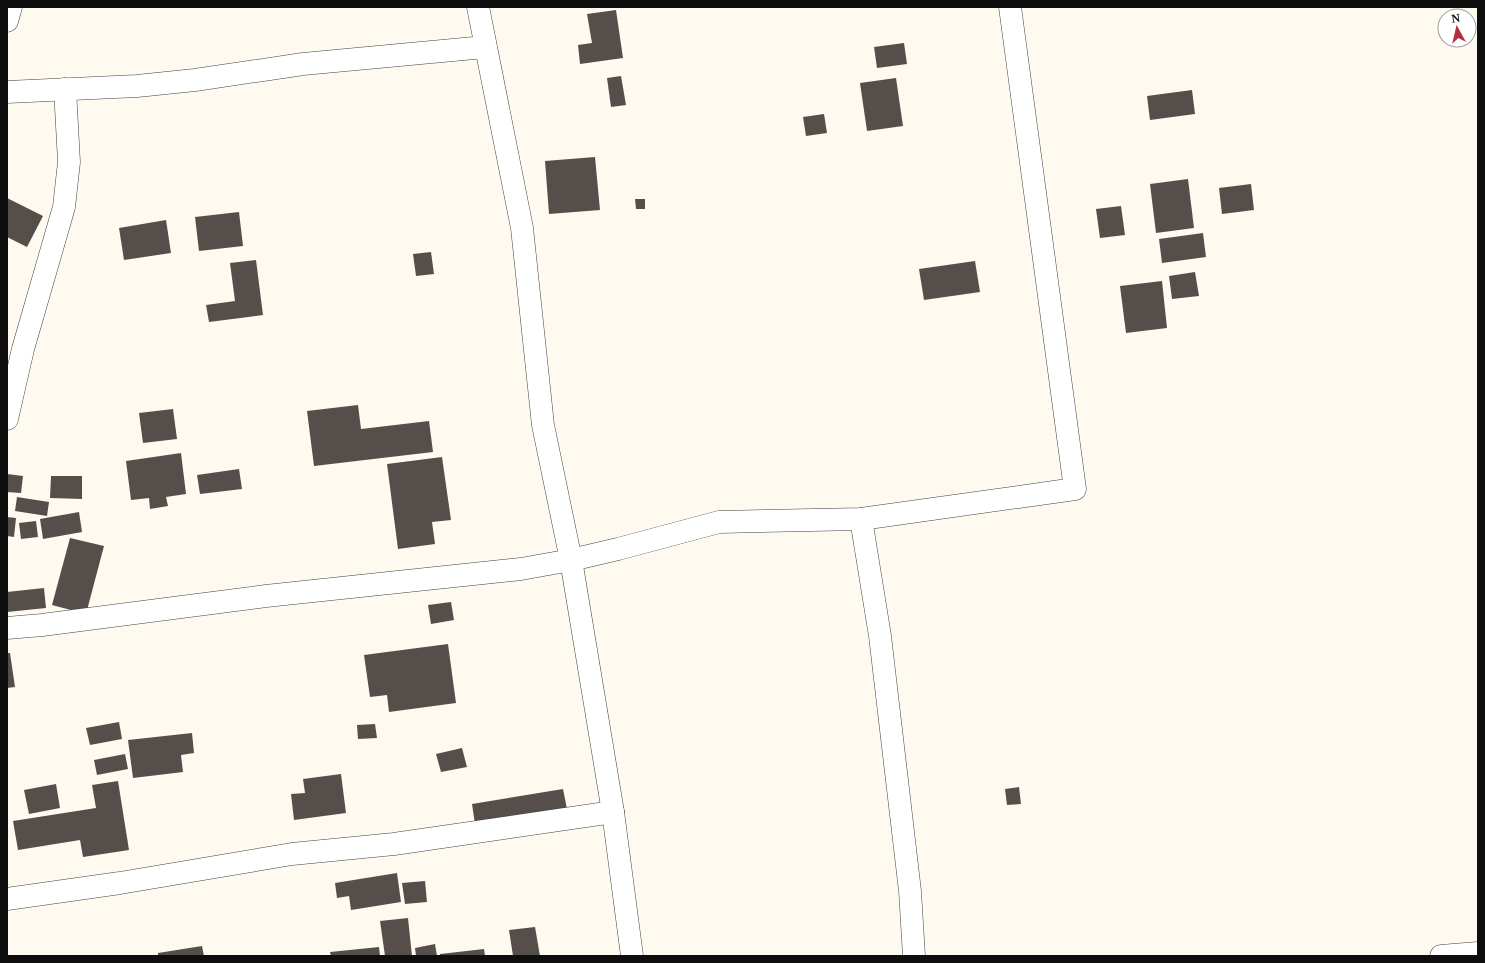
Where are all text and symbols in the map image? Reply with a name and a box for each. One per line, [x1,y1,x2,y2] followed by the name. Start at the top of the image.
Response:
[1437,8,1477,48] north arrow
[1450,10,1461,26] text: N

